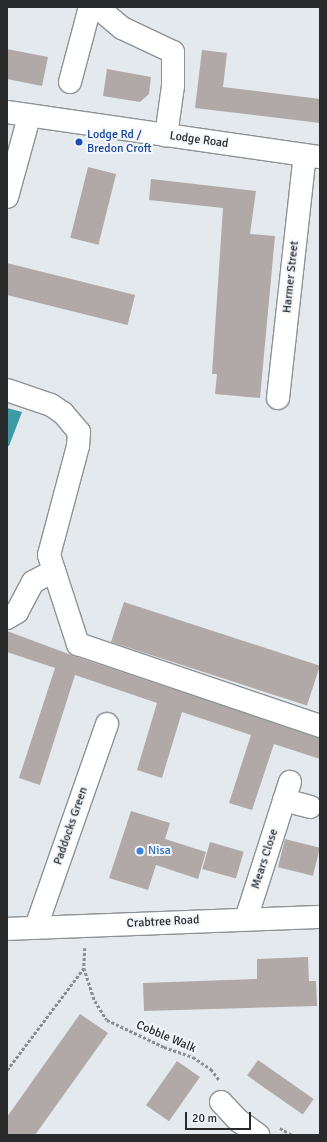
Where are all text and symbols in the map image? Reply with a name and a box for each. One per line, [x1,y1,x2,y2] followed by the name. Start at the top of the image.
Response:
[87,128,152,156] place label: Lodge Rd / Bredon Croft
[169,129,229,151] street label: Lodge Road
[74,137,84,147] marker: Lodge Rd / Bredon Croft
[280,240,302,314] street label: Harmer Street
[51,785,91,867] street label: Paddocks Green
[249,827,281,891] street label: Mears Close
[148,844,171,858] place label: Nisa
[135,846,145,856] marker: Nisa
[126,913,200,931] street label: Crabtree Road
[134,1018,198,1056] street label: Cobble Walk
[187,1104,253,1130] scale bar
[192,1111,217,1126] text: 20 m

